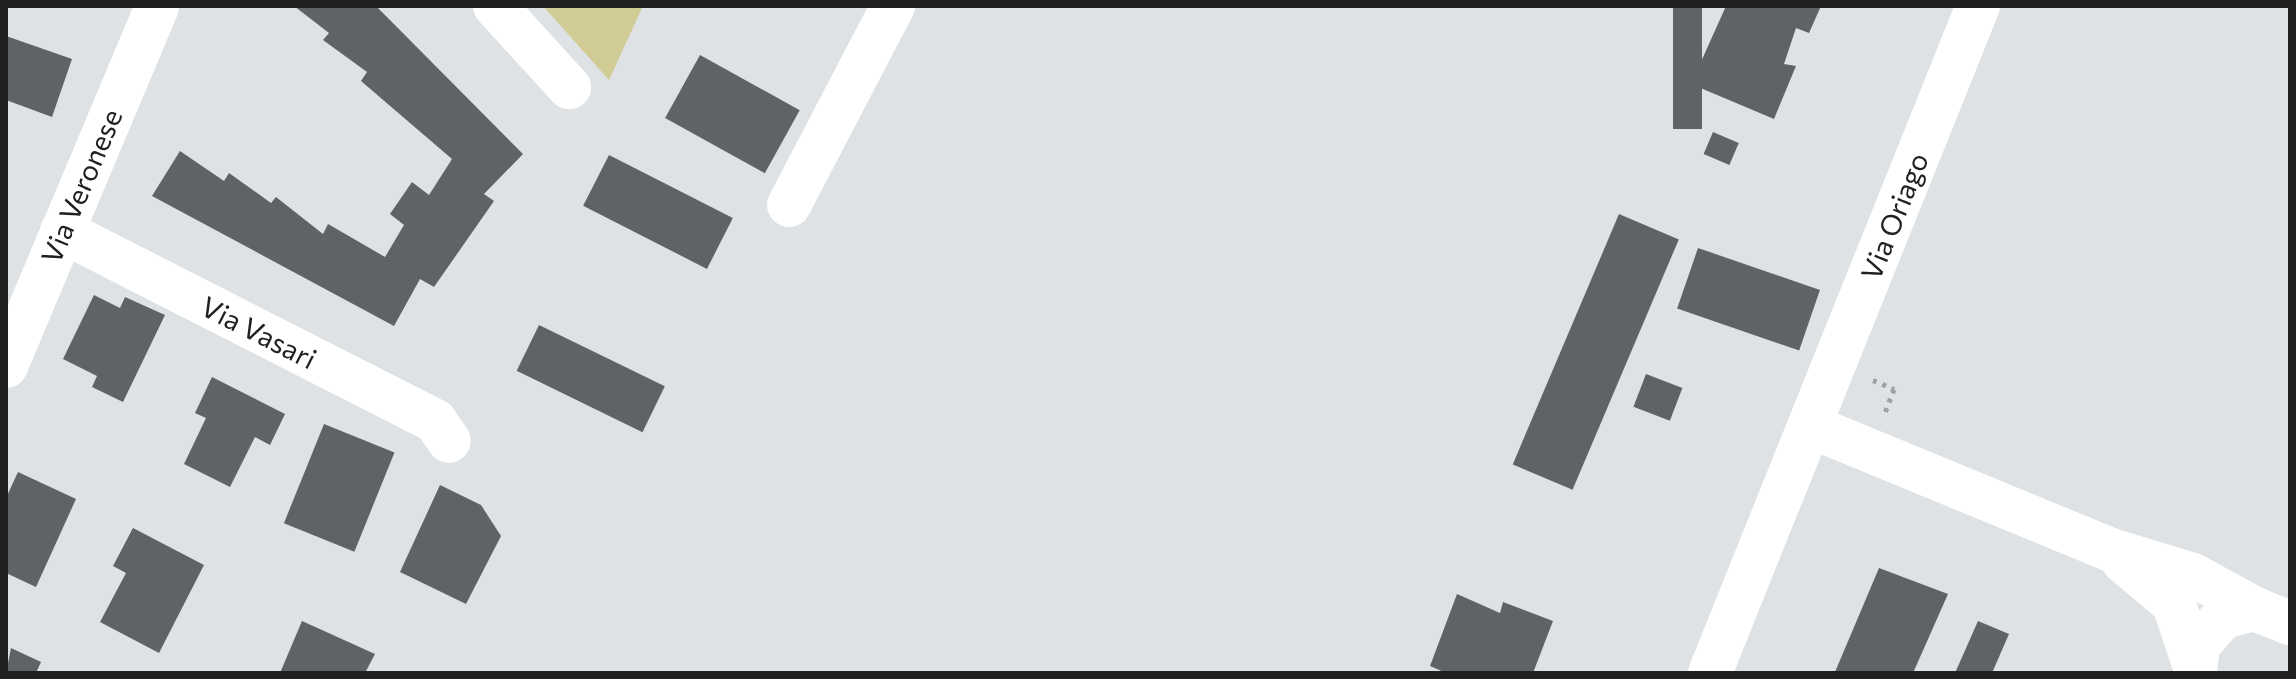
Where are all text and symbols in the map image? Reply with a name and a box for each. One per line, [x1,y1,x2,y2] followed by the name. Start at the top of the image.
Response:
[33,104,129,268] street label: Via Veronese
[1853,148,1935,284] street label: Via Oriago
[196,289,322,375] street label: Via Vasari

